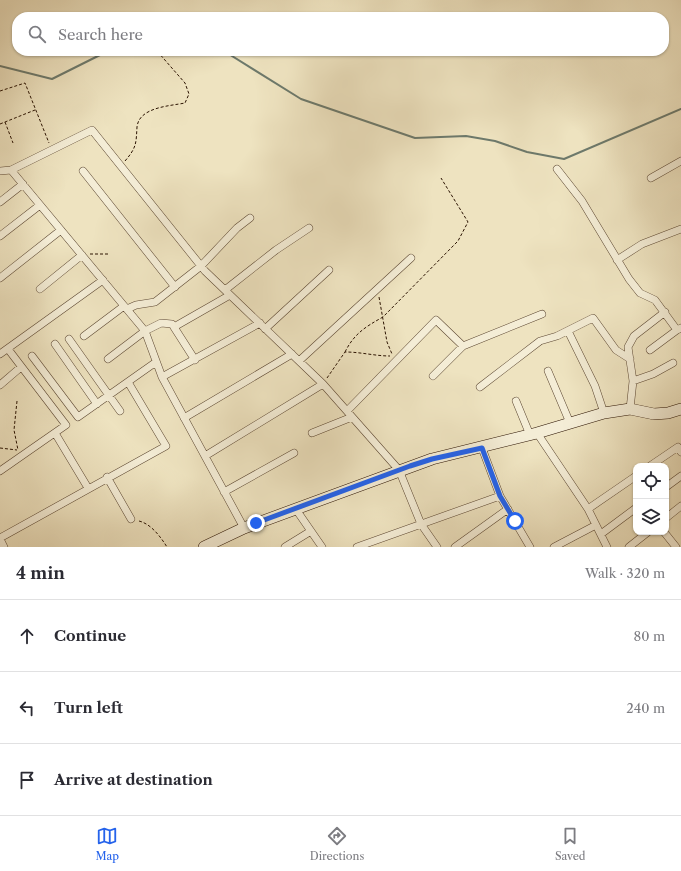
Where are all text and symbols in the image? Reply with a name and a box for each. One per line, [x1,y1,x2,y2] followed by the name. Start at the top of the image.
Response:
[12,12,669,56] search box
[26,23,48,45] icon: search
[58,25,143,44] text: Search here
[633,463,669,535] map controls
[633,463,669,499] button: locate
[633,499,669,535] button: layers
[506,512,524,530] route start
[247,514,265,532] route end
[16,563,65,583] text: 4 min
[585,565,665,581] text: Walk · 320 m
[16,625,38,647] icon: ahead
[54,626,126,645] text: Continue
[633,628,665,644] text: 80 m
[16,697,38,719] icon: left
[54,698,123,717] text: Turn left
[626,700,665,716] text: 240 m
[16,769,38,791] icon: arrive
[54,770,213,789] text: Arrive at destination
[95,825,119,863] tab: Map
[310,825,364,863] tab: Directions
[555,825,586,863] tab: Saved

